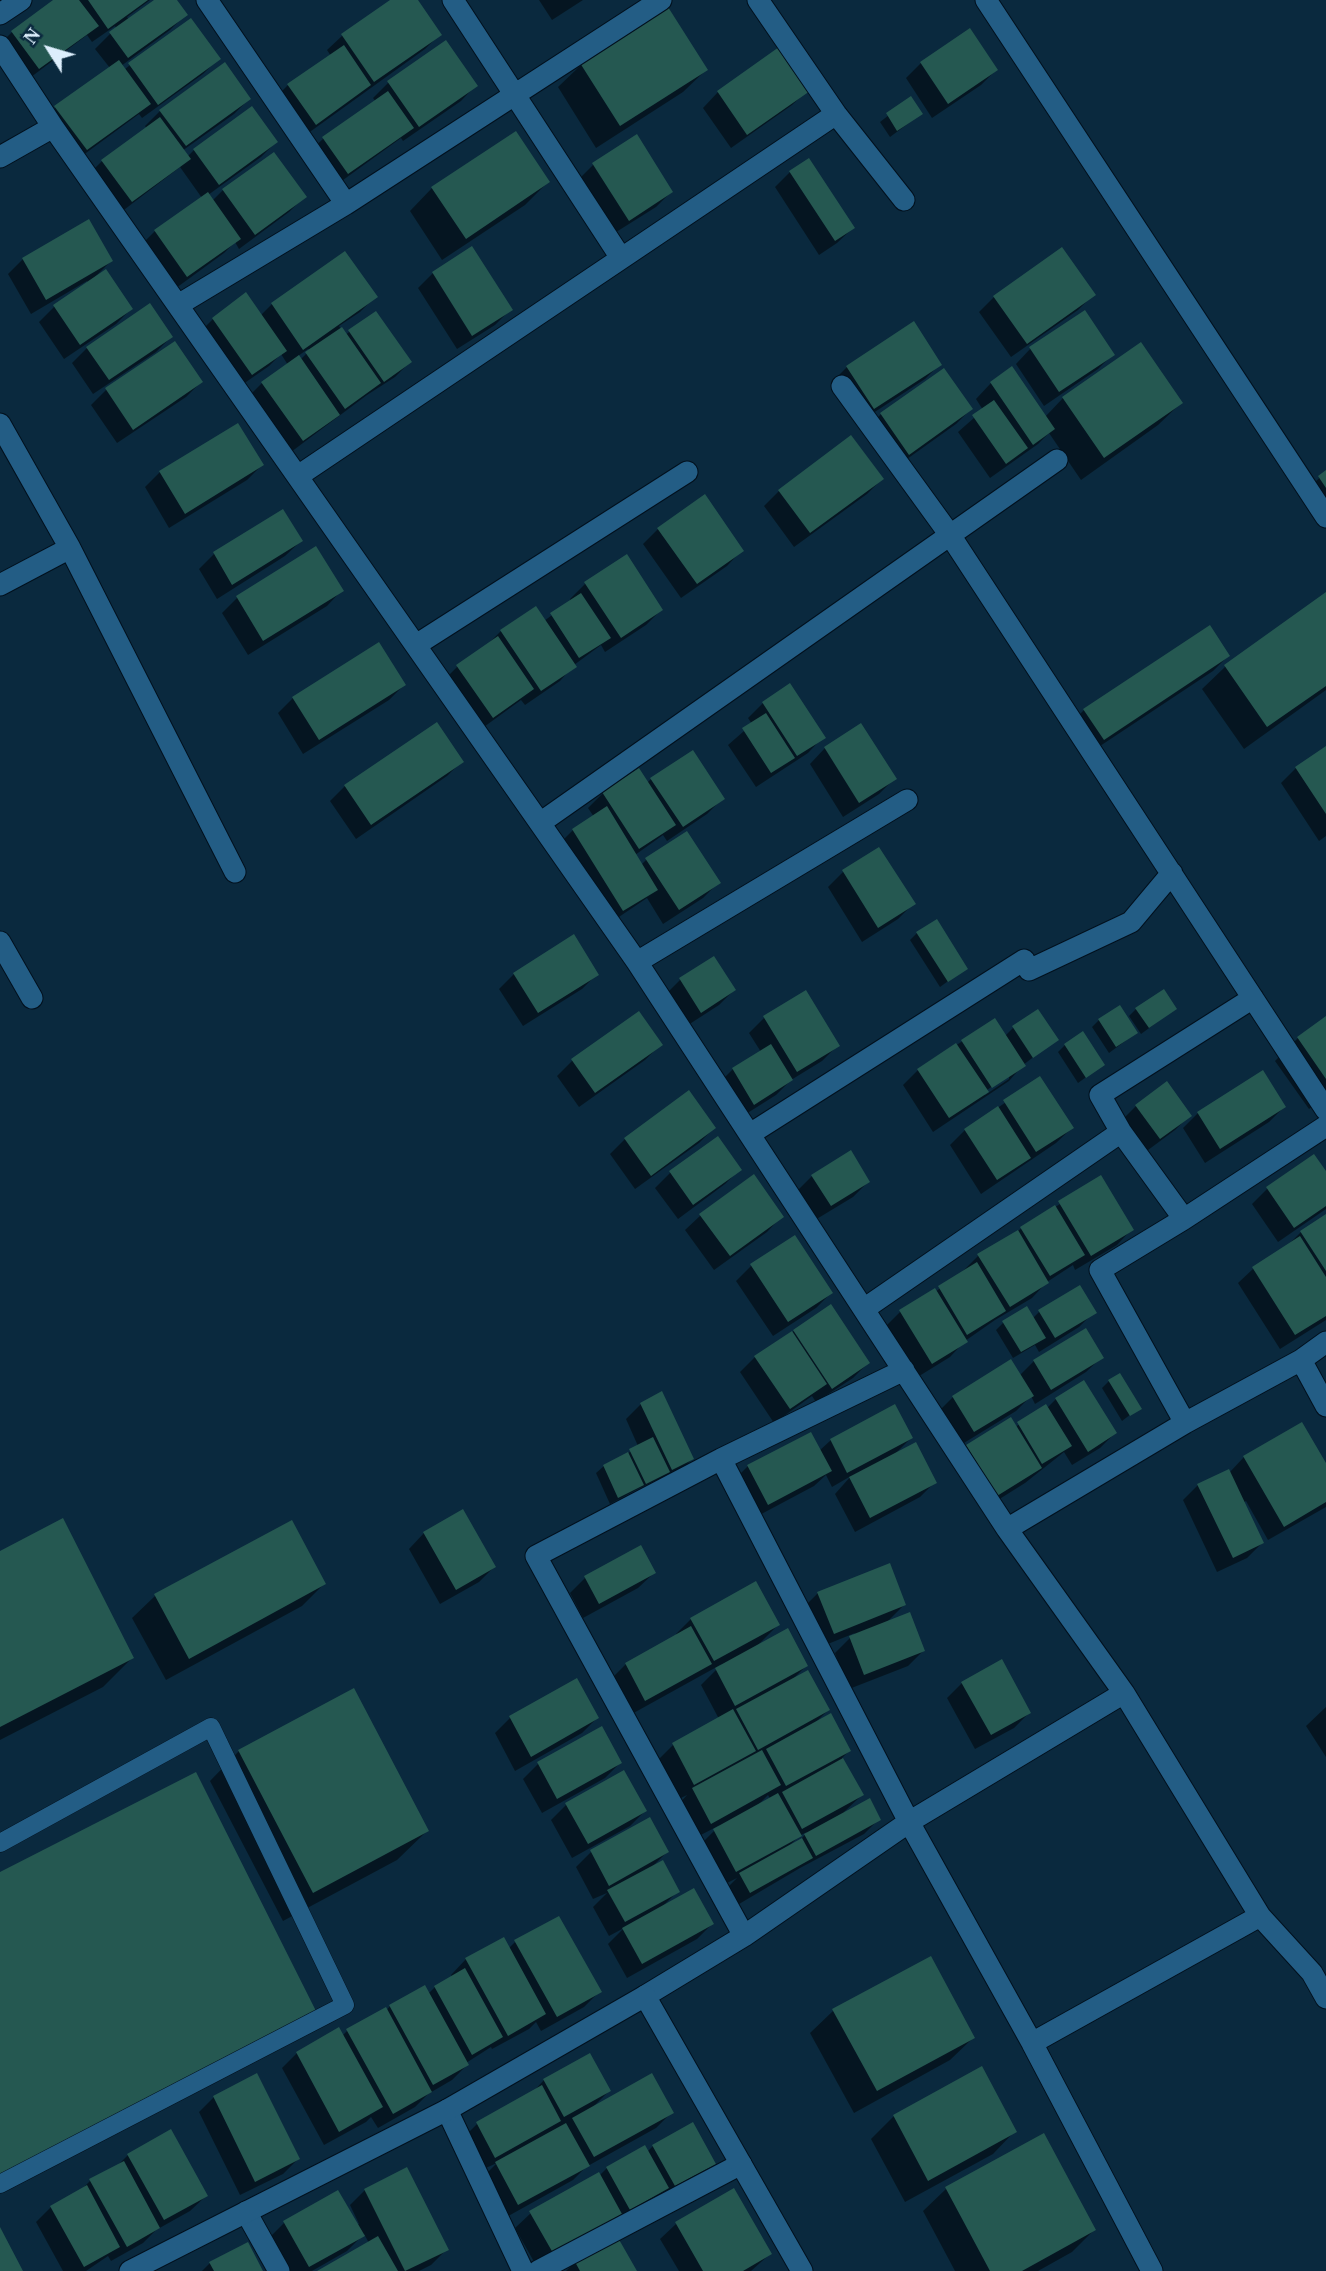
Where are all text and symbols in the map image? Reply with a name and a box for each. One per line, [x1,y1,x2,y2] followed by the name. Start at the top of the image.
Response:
[14,14,84,84] north arrow
[19,24,44,48] text: N

